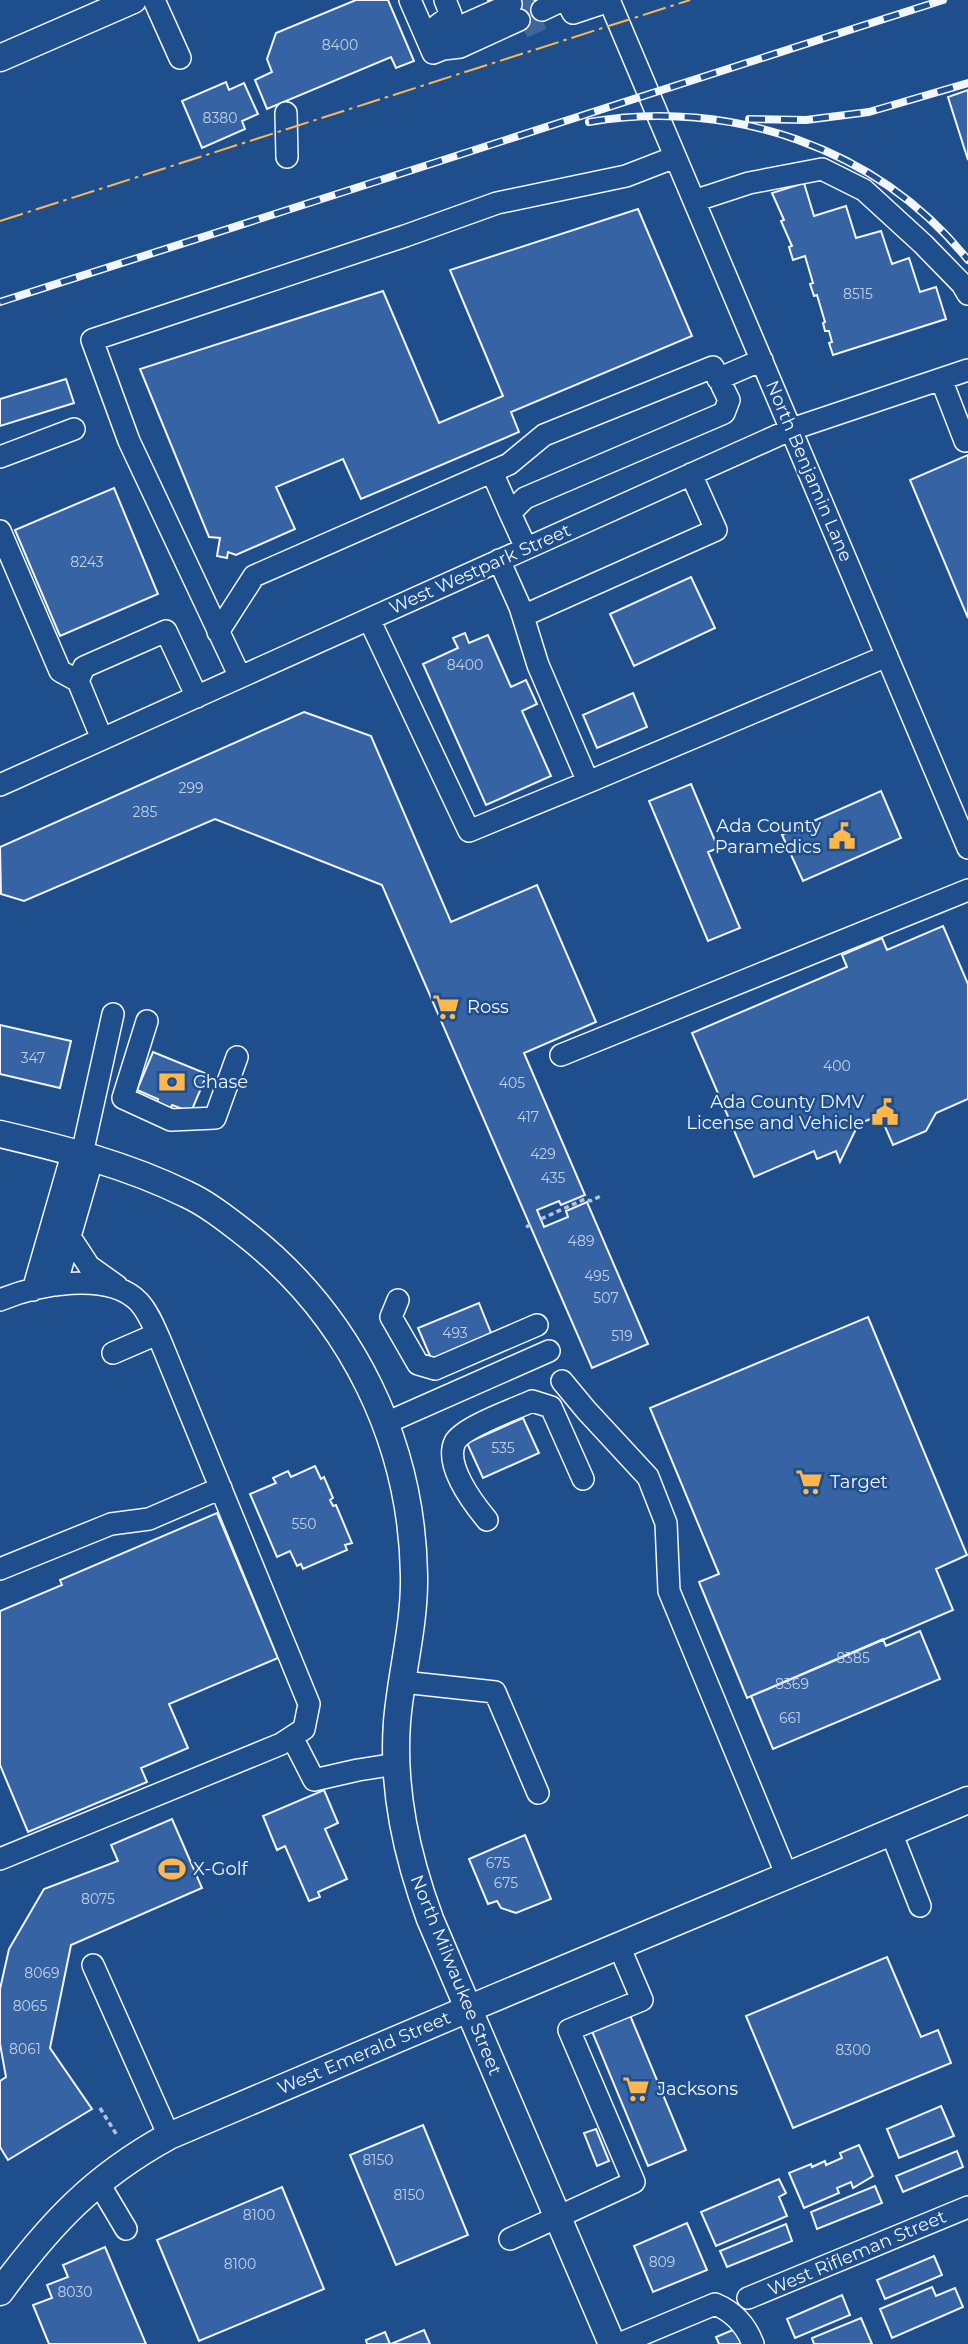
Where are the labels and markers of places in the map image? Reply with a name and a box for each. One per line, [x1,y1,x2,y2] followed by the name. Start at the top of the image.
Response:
[715,815,821,858] place label: Ada County Paramedics
[827,821,857,851] public building icon: Ada County Paramedics
[431,992,461,1022] supermarket icon: Ross
[467,996,509,1018] place label: Ross
[157,1067,187,1097] bank icon: Chase
[193,1071,248,1093] place label: Chase
[686,1091,864,1134] place label: Ada County DMV License and Vehicle
[870,1097,900,1127] public building icon: Ada County DMV License and Vehicle
[794,1467,824,1497] supermarket icon: Target
[830,1471,888,1493] place label: Target
[157,1854,187,1884] sports icon: X-Golf
[193,1858,249,1880] place label: X-Golf
[621,2074,651,2104] supermarket icon: Jacksons
[656,2078,738,2100] place label: Jacksons

